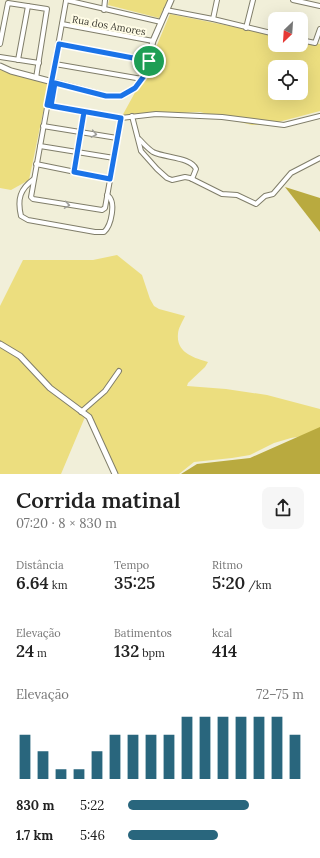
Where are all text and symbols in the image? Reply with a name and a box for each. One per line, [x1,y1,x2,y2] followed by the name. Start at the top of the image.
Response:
[268,12,308,52] north arrow
[268,12,308,100] map controls
[71,13,147,38] street label: Rua dos Amores
[132,44,166,78] pin
[138,50,160,72] icon: arrive
[268,60,308,100] button: locate
[91,130,97,138] one-way arrow
[64,200,71,209] one-way arrow
[16,486,180,514] text: Corrida matinal
[262,487,304,529] button: share
[16,515,117,532] text: 07:20 · 8 × 830 m
[16,558,64,572] text: Distância
[114,558,149,572] text: Tempo
[212,558,243,572] text: Ritmo
[16,572,49,594] text: 6.64
[114,572,155,594] text: 35:25
[212,572,245,594] text: 5:20
[49,578,67,592] text: km
[245,578,272,592] text: /km
[16,626,61,640] text: Elevação
[114,626,172,640] text: Batimentos
[212,626,232,640] text: kcal
[16,640,34,662] text: 24
[114,640,139,662] text: 132
[212,640,237,662] text: 414
[34,646,47,660] text: m
[139,646,165,660] text: bpm
[16,686,69,703] text: Elevação
[256,686,304,703] text: 72–75 m
[16,797,54,814] text: 830 m
[80,797,104,814] text: 5:22
[16,827,53,844] text: 1.7 km
[80,827,105,844] text: 5:46

